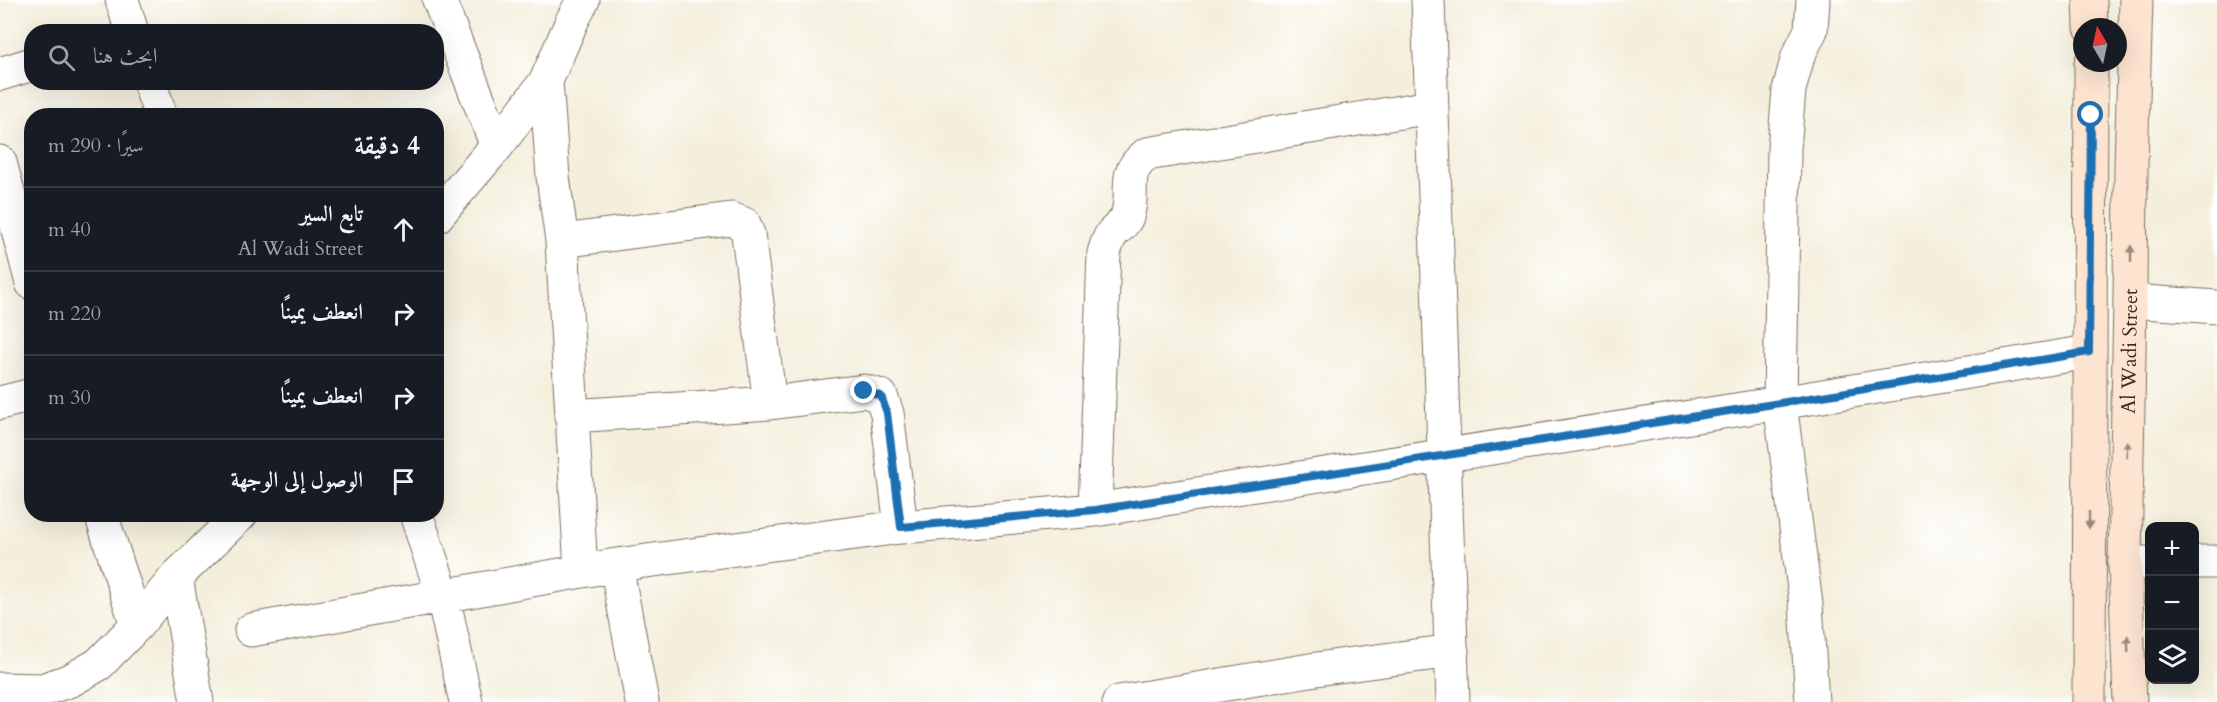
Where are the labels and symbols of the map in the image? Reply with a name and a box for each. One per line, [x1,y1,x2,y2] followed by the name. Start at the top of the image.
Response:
[2073,18,2127,72] north arrow
[2077,101,2103,127] route start
[2126,244,2136,263] one-way arrow
[2114,288,2144,414] street label: Al Wadi Street
[850,377,876,403] route end
[2122,439,2132,458] one-way arrow
[2084,511,2094,530] one-way arrow
[2123,634,2133,653] one-way arrow

